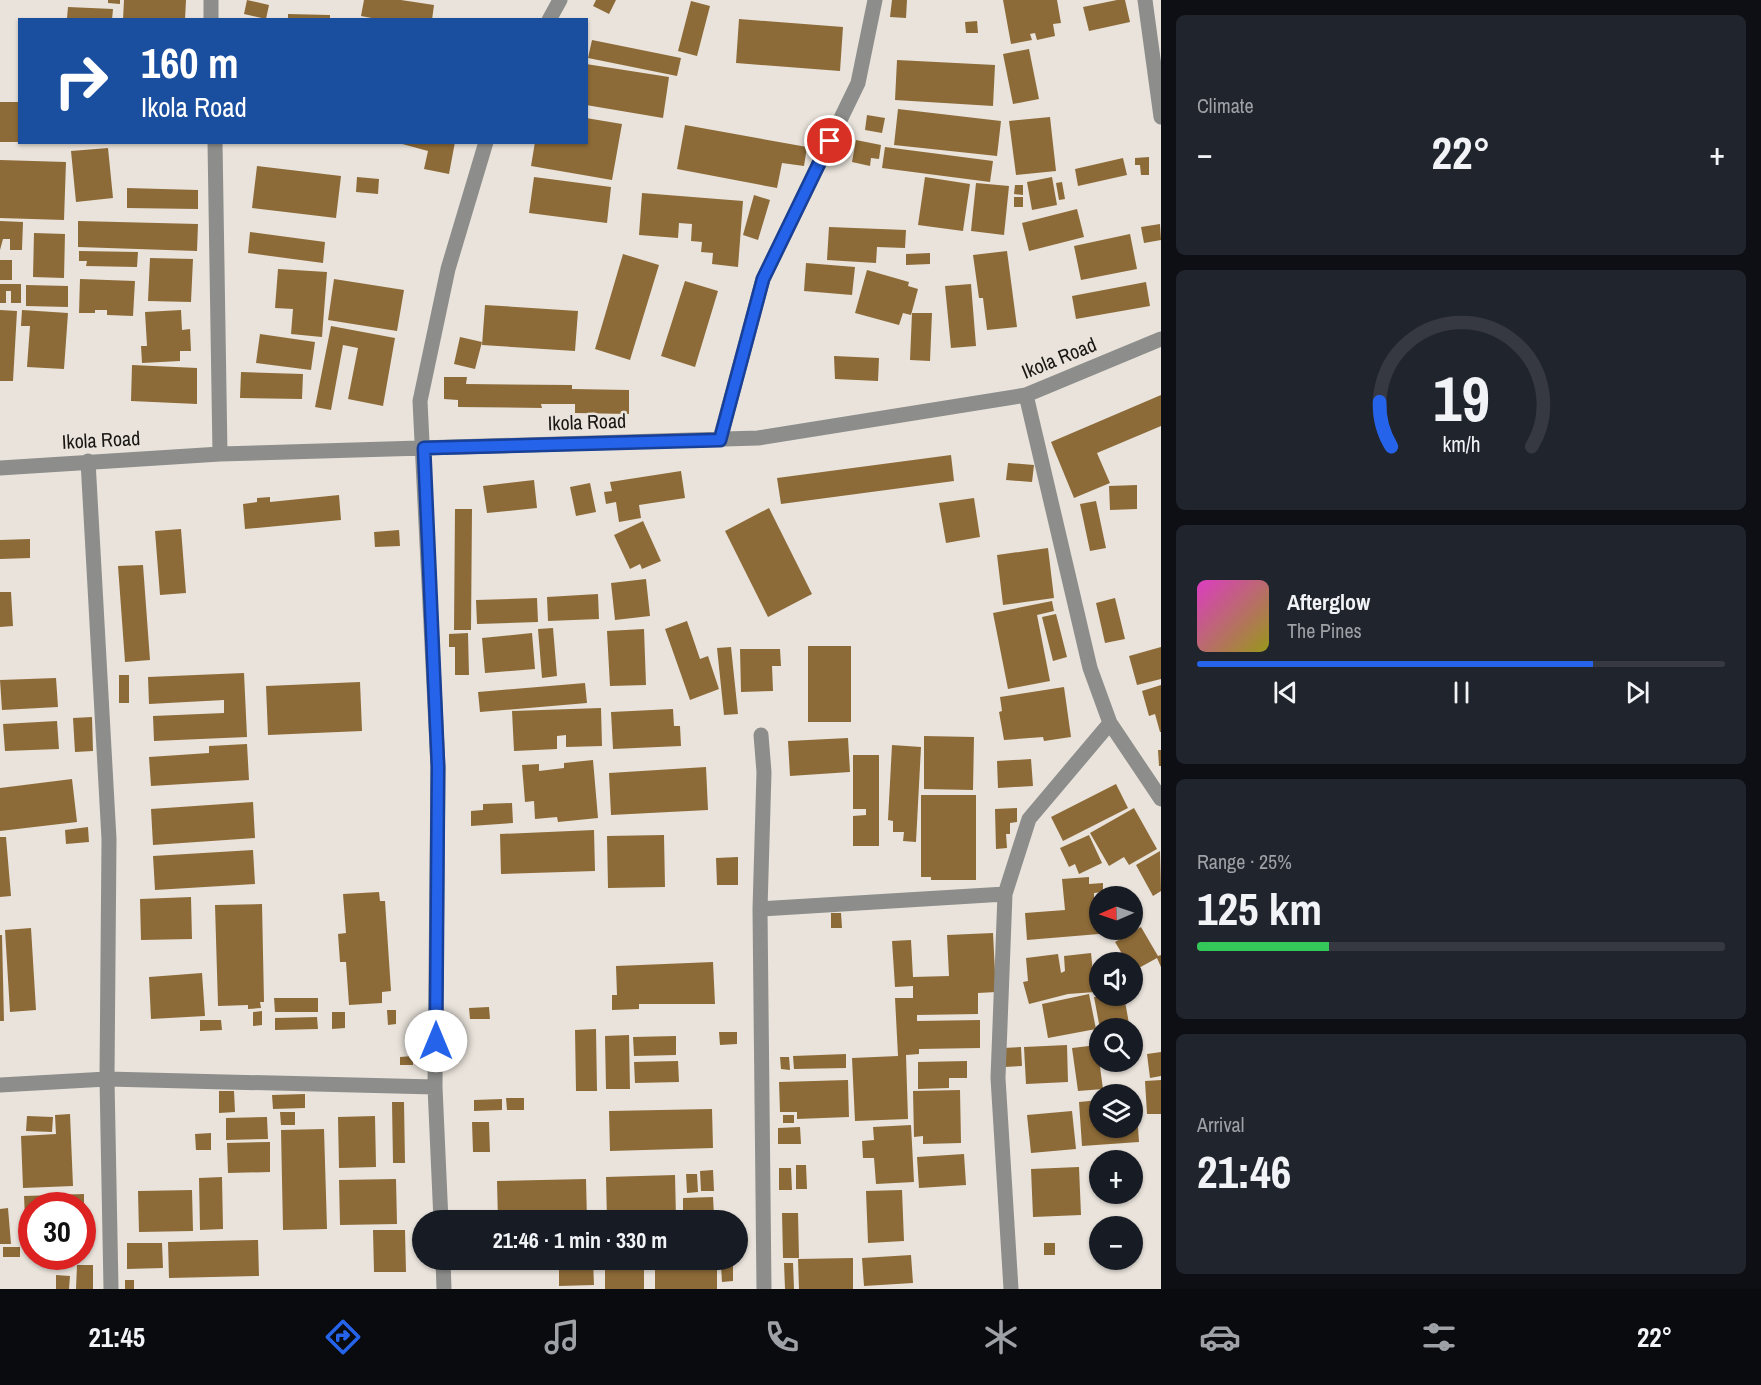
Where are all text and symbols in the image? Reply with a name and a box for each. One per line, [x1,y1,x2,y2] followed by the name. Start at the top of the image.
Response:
[141,35,239,91] text: 160 m
[42,42,120,120] icon: right
[141,89,247,125] text: Ikola Road
[1197,92,1254,119] text: Climate
[804,115,855,166] pin
[1431,122,1491,183] text: 22°
[813,124,846,157] icon: arrive
[1197,131,1213,175] text: −
[1709,131,1725,175] text: +
[1017,330,1100,385] street label: Ikola Road
[1433,356,1489,440] text: 19
[547,407,627,436] street label: Ikola Road
[61,424,141,455] street label: Ikola Road
[1442,430,1480,459] text: km/h
[1287,587,1370,617] text: Afterglow
[1287,617,1362,644] text: The Pines
[1269,676,1302,709] icon: previous
[1445,676,1478,709] icon: pause
[1621,676,1654,709] icon: next
[1197,848,1292,875] text: Range · 25%
[1197,878,1322,939] text: 125 km
[1089,886,1143,940] north arrow
[1089,886,1143,1270] map controls
[1089,952,1143,1006] button: sound
[404,1009,468,1073] position arrow
[1089,1018,1143,1072] button: search
[1089,1084,1143,1138] button: layers
[1197,1111,1244,1138] text: Arrival
[1197,1141,1291,1202] text: 21:46
[1089,1150,1143,1204] button: +
[18,1192,96,1270] speed limit sign: 30
[1089,1216,1143,1270] button: −
[493,1225,667,1255] text: 21:46 · 1 min · 330 m
[322,1316,364,1358] icon: directions
[541,1316,583,1358] icon: music
[761,1316,803,1358] icon: phone
[980,1316,1022,1358] icon: climate
[1199,1316,1241,1358] icon: car
[1418,1316,1460,1358] icon: filters
[89,1319,145,1355] text: 21:45
[1637,1319,1672,1355] text: 22°

